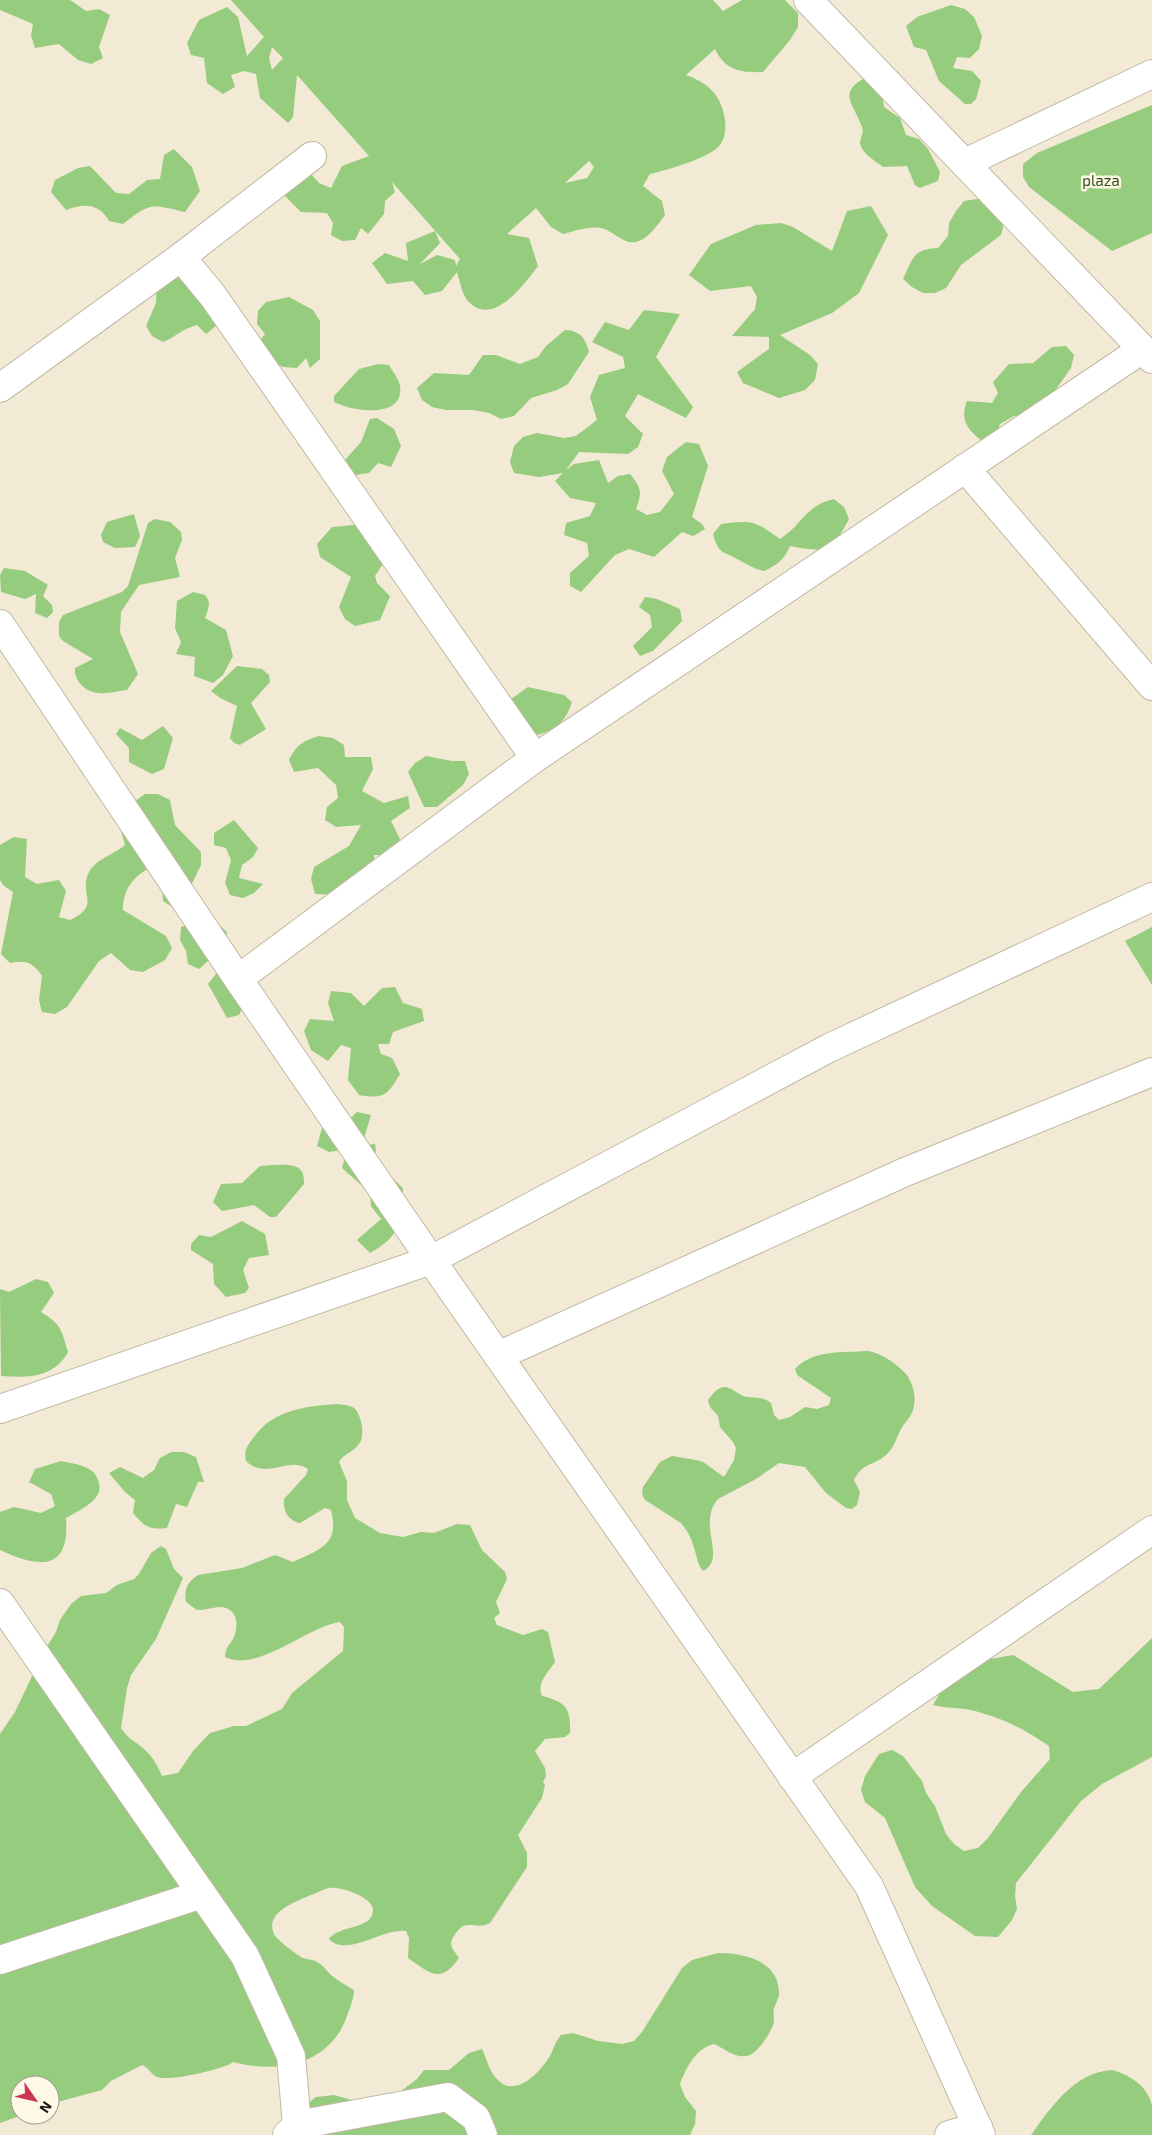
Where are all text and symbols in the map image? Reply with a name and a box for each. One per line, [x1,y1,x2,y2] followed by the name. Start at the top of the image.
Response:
[1082,171,1120,189] park label: plaza
[10,2075,60,2125] north arrow
[36,2099,56,2116] text: N

